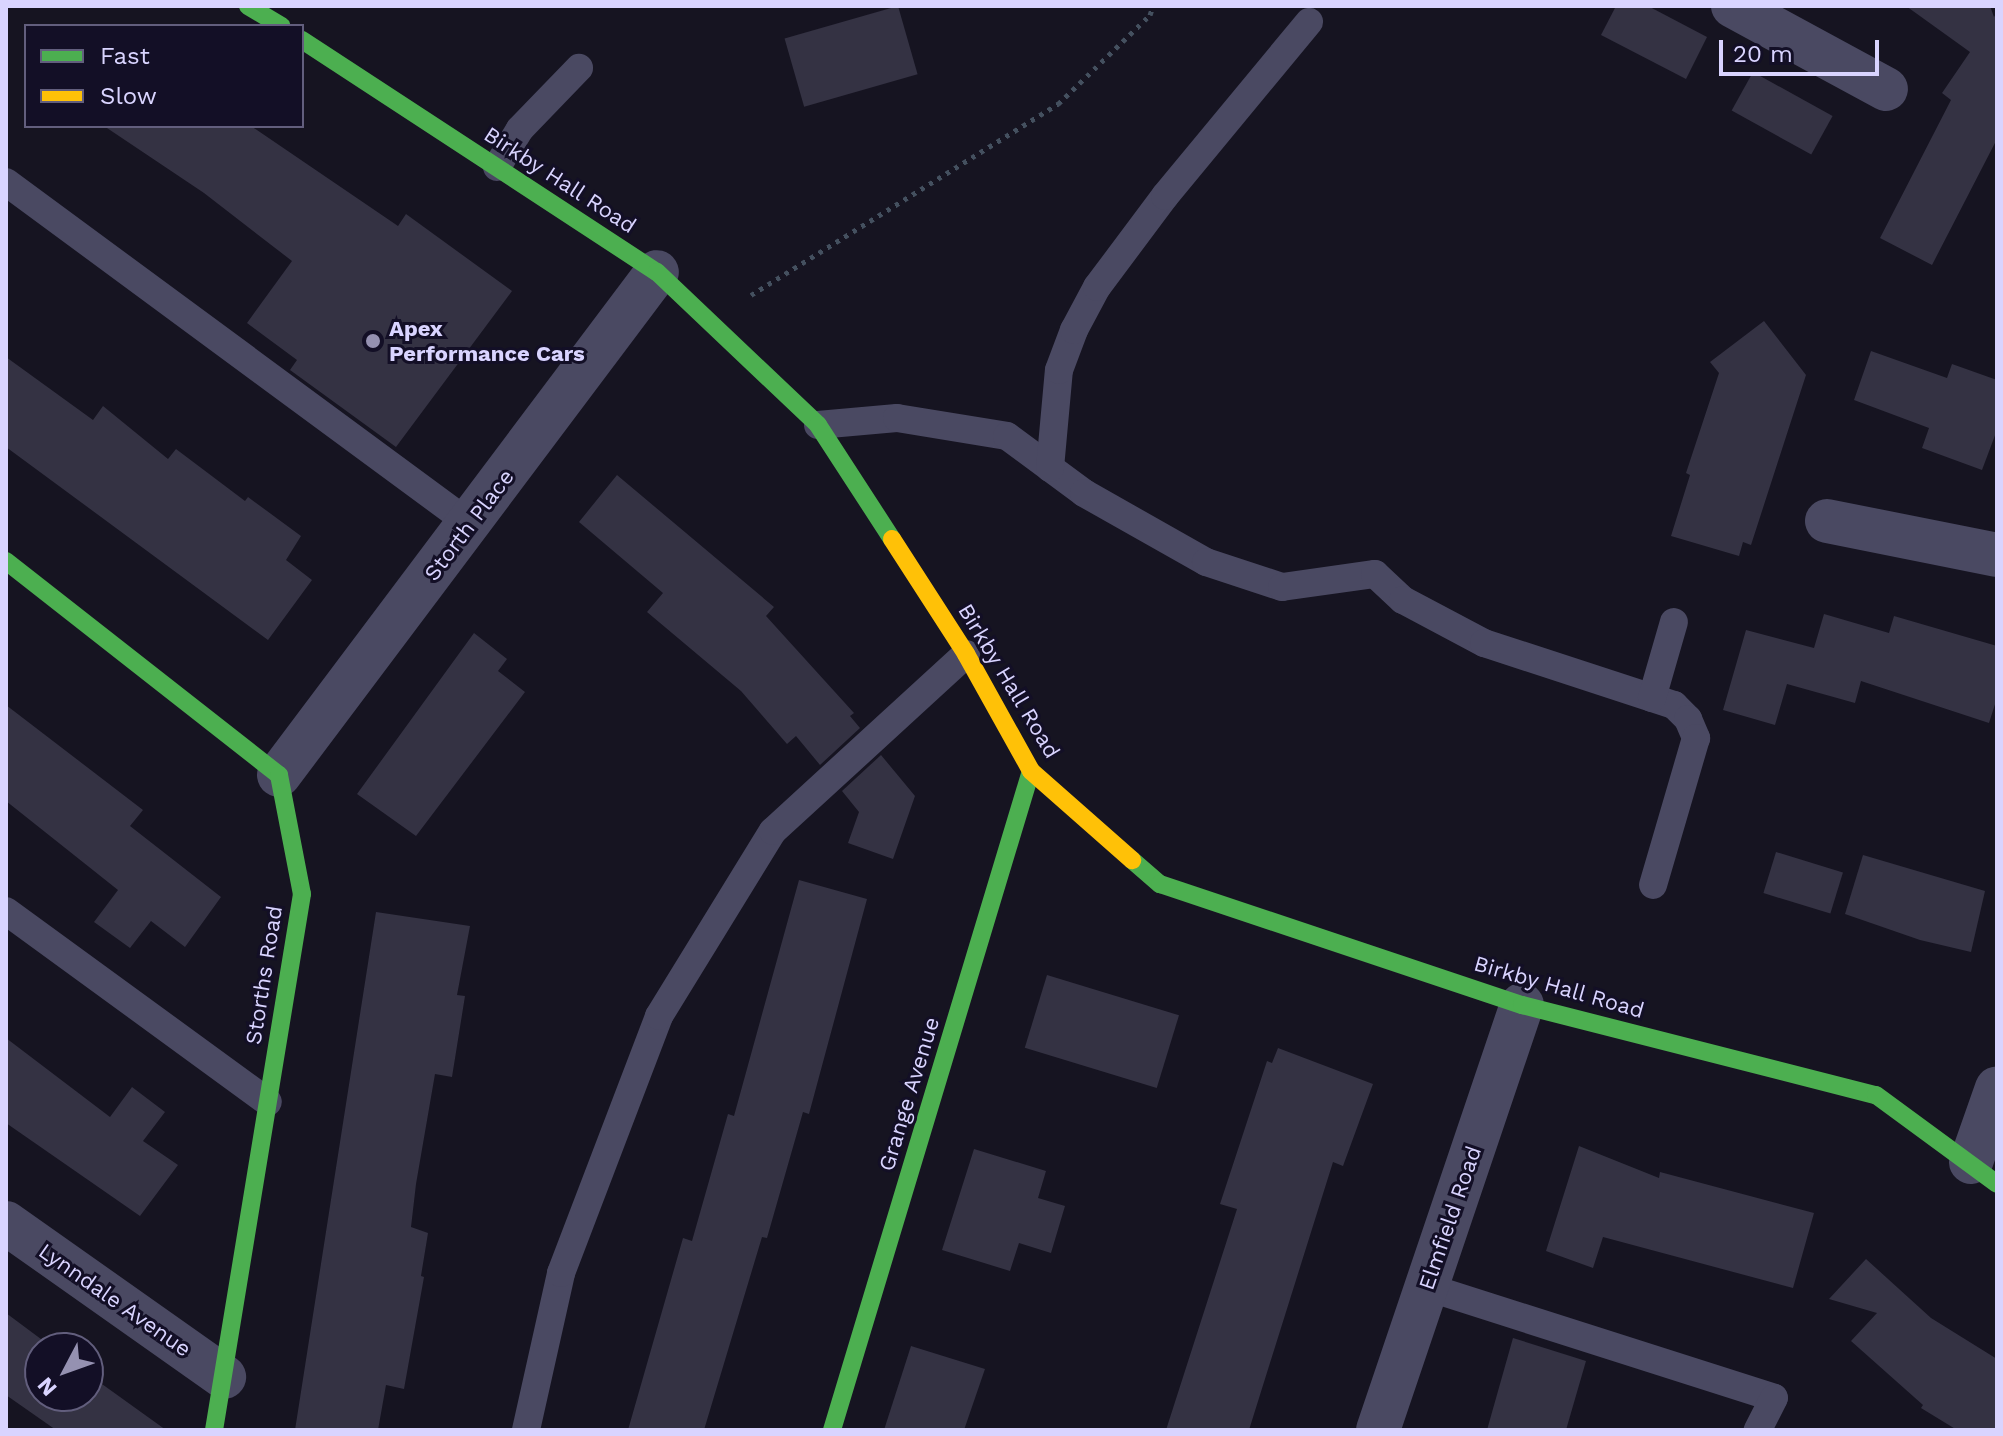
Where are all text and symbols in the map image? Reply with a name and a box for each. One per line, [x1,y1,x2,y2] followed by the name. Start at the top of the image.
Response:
[24,24,304,128] legend
[1723,24,1883,74] scale bar
[1733,40,1793,68] text: 20 m
[100,42,150,70] text: Fast
[100,82,157,110] text: Slow
[479,121,641,239] street label: Birkby Hall Road
[389,315,585,366] place label: Apex Performance Cars
[364,332,382,350] marker: Apex Performance Cars
[418,464,520,586] street label: Storth Place
[952,598,1066,764] street label: Birkby Hall Road
[240,904,288,1046] street label: Storths Road
[1470,950,1648,1024] street label: Birkby Hall Road
[873,1013,945,1175] street label: Grange Avenue
[1413,1143,1487,1293] street label: Elmfield Road
[33,1237,197,1363] street label: Lynndale Avenue
[24,1332,104,1412] north arrow
[32,1372,62,1401] text: N

